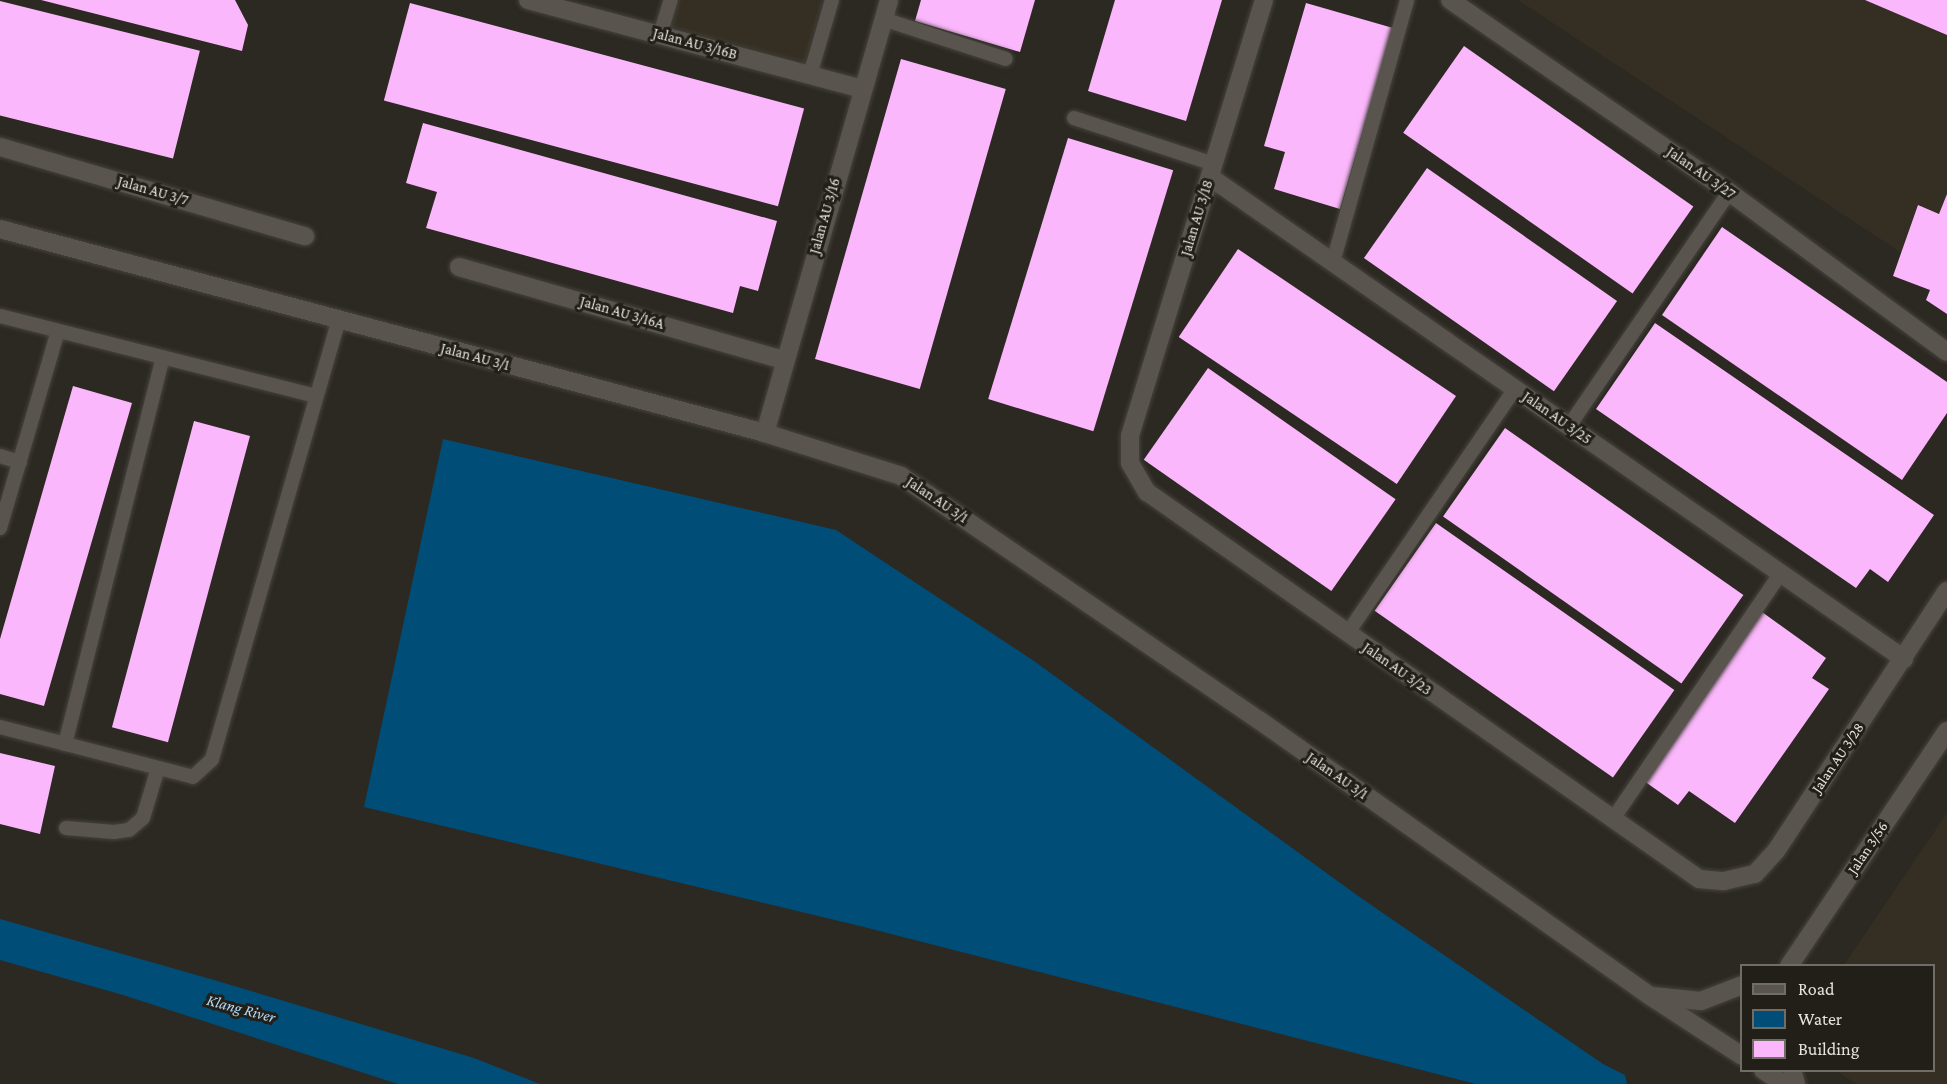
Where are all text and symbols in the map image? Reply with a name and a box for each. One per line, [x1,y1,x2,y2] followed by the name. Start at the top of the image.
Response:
[651,24,739,64] street label: Jalan AU 3/16B
[1663,143,1739,203] street label: Jalan AU 3/27
[116,172,190,210] street label: Jalan AU 3/7
[806,176,844,256] street label: Jalan AU 3/16
[1177,178,1217,258] street label: Jalan AU 3/18
[578,292,666,334] street label: Jalan AU 3/16A
[439,339,511,375] street label: Jalan AU 3/1
[1519,388,1595,448] street label: Jalan AU 3/25
[903,473,971,527] street label: Jalan AU 3/1
[1359,639,1435,699] street label: Jalan AU 3/23
[1808,719,1868,797] street label: Jalan AU 3/28
[1303,748,1371,804] street label: Jalan AU 3/1
[1844,818,1892,878] street label: Jalan 3/56
[1740,964,1935,1072] legend
[1798,979,1835,999] text: Road
[205,991,277,1027] water label: Klang River
[1798,1009,1842,1029] text: Water
[1798,1039,1859,1059] text: Building

